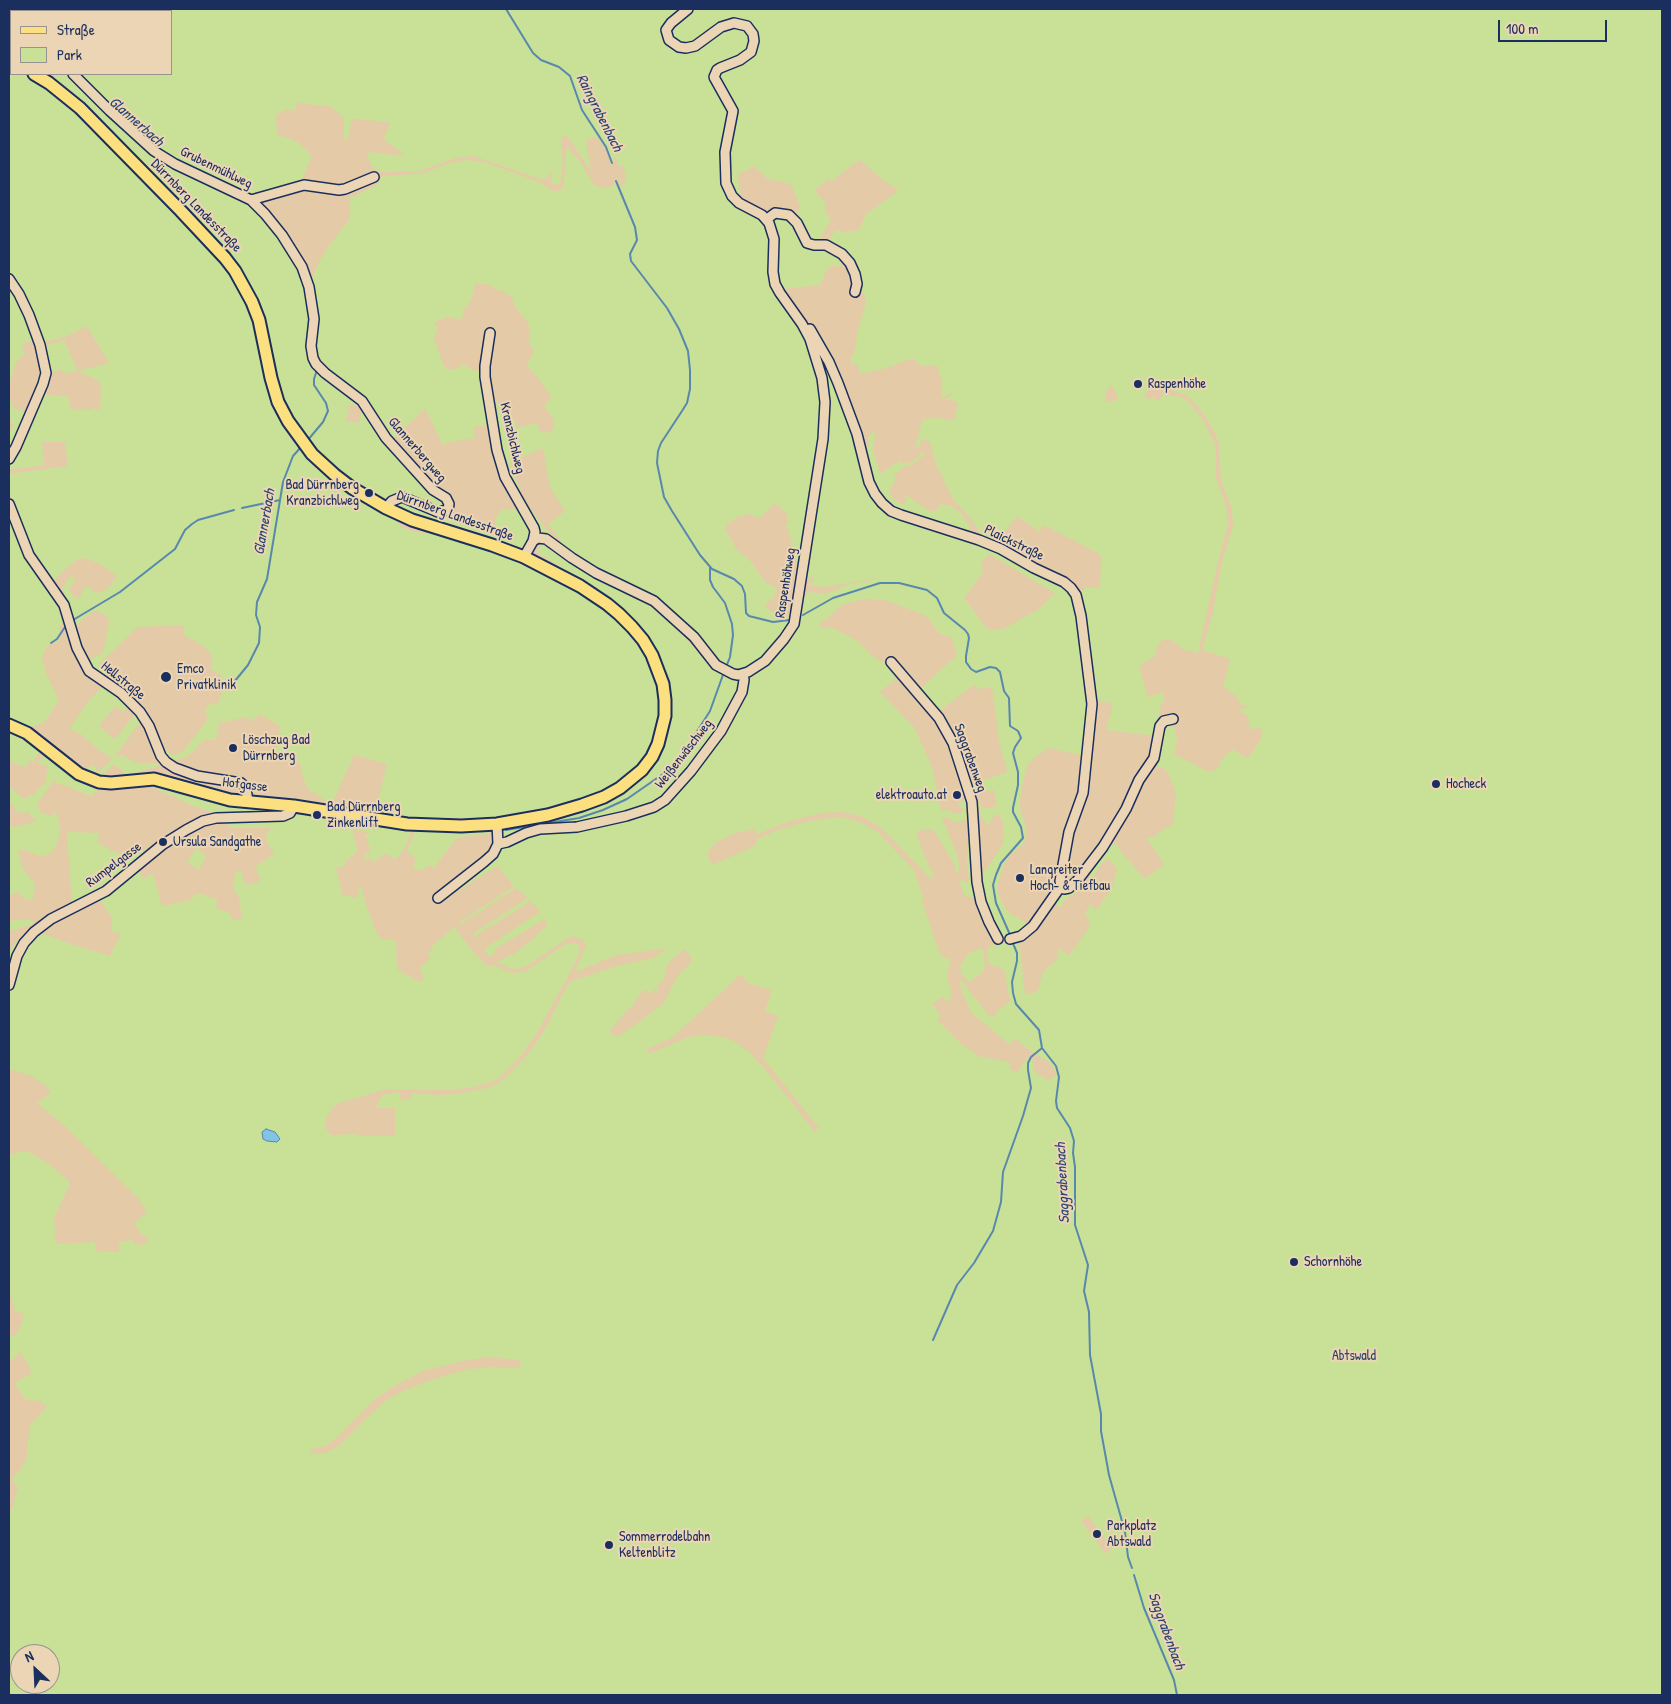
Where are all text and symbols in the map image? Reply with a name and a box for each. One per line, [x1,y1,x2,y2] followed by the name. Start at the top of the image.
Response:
[10,10,172,75] legend
[1501,10,1610,42] scale bar
[1506,18,1539,39] text: 100 m
[57,19,95,40] text: Straße
[57,44,82,65] text: Park
[572,71,626,155] water label: Raingrabenbach
[105,93,167,151] water label: Glannerbach
[177,143,255,193] street label: Grubenmühlweg
[147,156,245,256] street label: Dürrnberg Landesstraße
[1148,376,1206,392] place label: Raspenhöhe
[1132,378,1144,390] marker: Raspenhöhe
[496,401,528,475] street label: Kranzbichlweg
[384,414,450,486] street label: Glannerbergweg
[285,477,359,510] place label: Bad Dürrnberg Kranzbichlweg
[363,487,375,499] marker: Bad Dürrnberg Kranzbichlweg
[394,487,516,545] street label: Dürrnberg Landesstraße
[250,488,280,556] water label: Glannerbach
[981,521,1047,565] street label: Plaickstraße
[772,547,800,619] street label: Raspenhöhweg
[97,658,149,704] street label: Hellstraße
[177,661,236,694] place label: Emco Privatklinik
[159,670,173,684] marker: Emco Privatklinik
[652,716,716,792] street label: Weißenwäschweg
[950,722,990,794] street label: Saggrabenweg
[243,732,310,764] place label: Löschzug Bad Dürrnberg
[227,742,239,754] marker: Löschzug Bad Dürrnberg
[222,774,268,796] street label: Hofgasse
[1446,776,1486,792] place label: Hocheck
[1430,778,1442,790] marker: Hocheck
[876,787,947,803] place label: elektroauto.at
[951,789,963,801] marker: elektroauto.at
[327,799,401,832] place label: Bad Dürrnberg Zinkenlift
[311,809,323,821] marker: Bad Dürrnberg Zinkenlift
[173,834,261,850] place label: Ursula Sandgathe
[157,836,169,848] marker: Ursula Sandgathe
[83,839,145,891] street label: Rumpelgasse
[1030,862,1110,894] place label: Langreiter Hoch- & Tiefbau
[1014,872,1026,884] marker: Langreiter Hoch- & Tiefbau
[1052,1142,1074,1224] water label: Saggrabenbach
[1304,1254,1362,1270] place label: Schornhöhe
[1288,1256,1300,1268] marker: Schornhöhe
[1332,1348,1376,1364] park label: Abtswald
[1107,1518,1156,1550] place label: Parkplatz Abtswald
[1091,1528,1103,1540] marker: Parkplatz Abtswald
[619,1529,710,1561] place label: Sommerrodelbahn Keltenblitz
[603,1539,615,1551] marker: Sommerrodelbahn Keltenblitz
[1144,1590,1188,1672] water label: Saggrabenbach
[10,1644,60,1694] north arrow
[21,1646,36,1666] text: N

